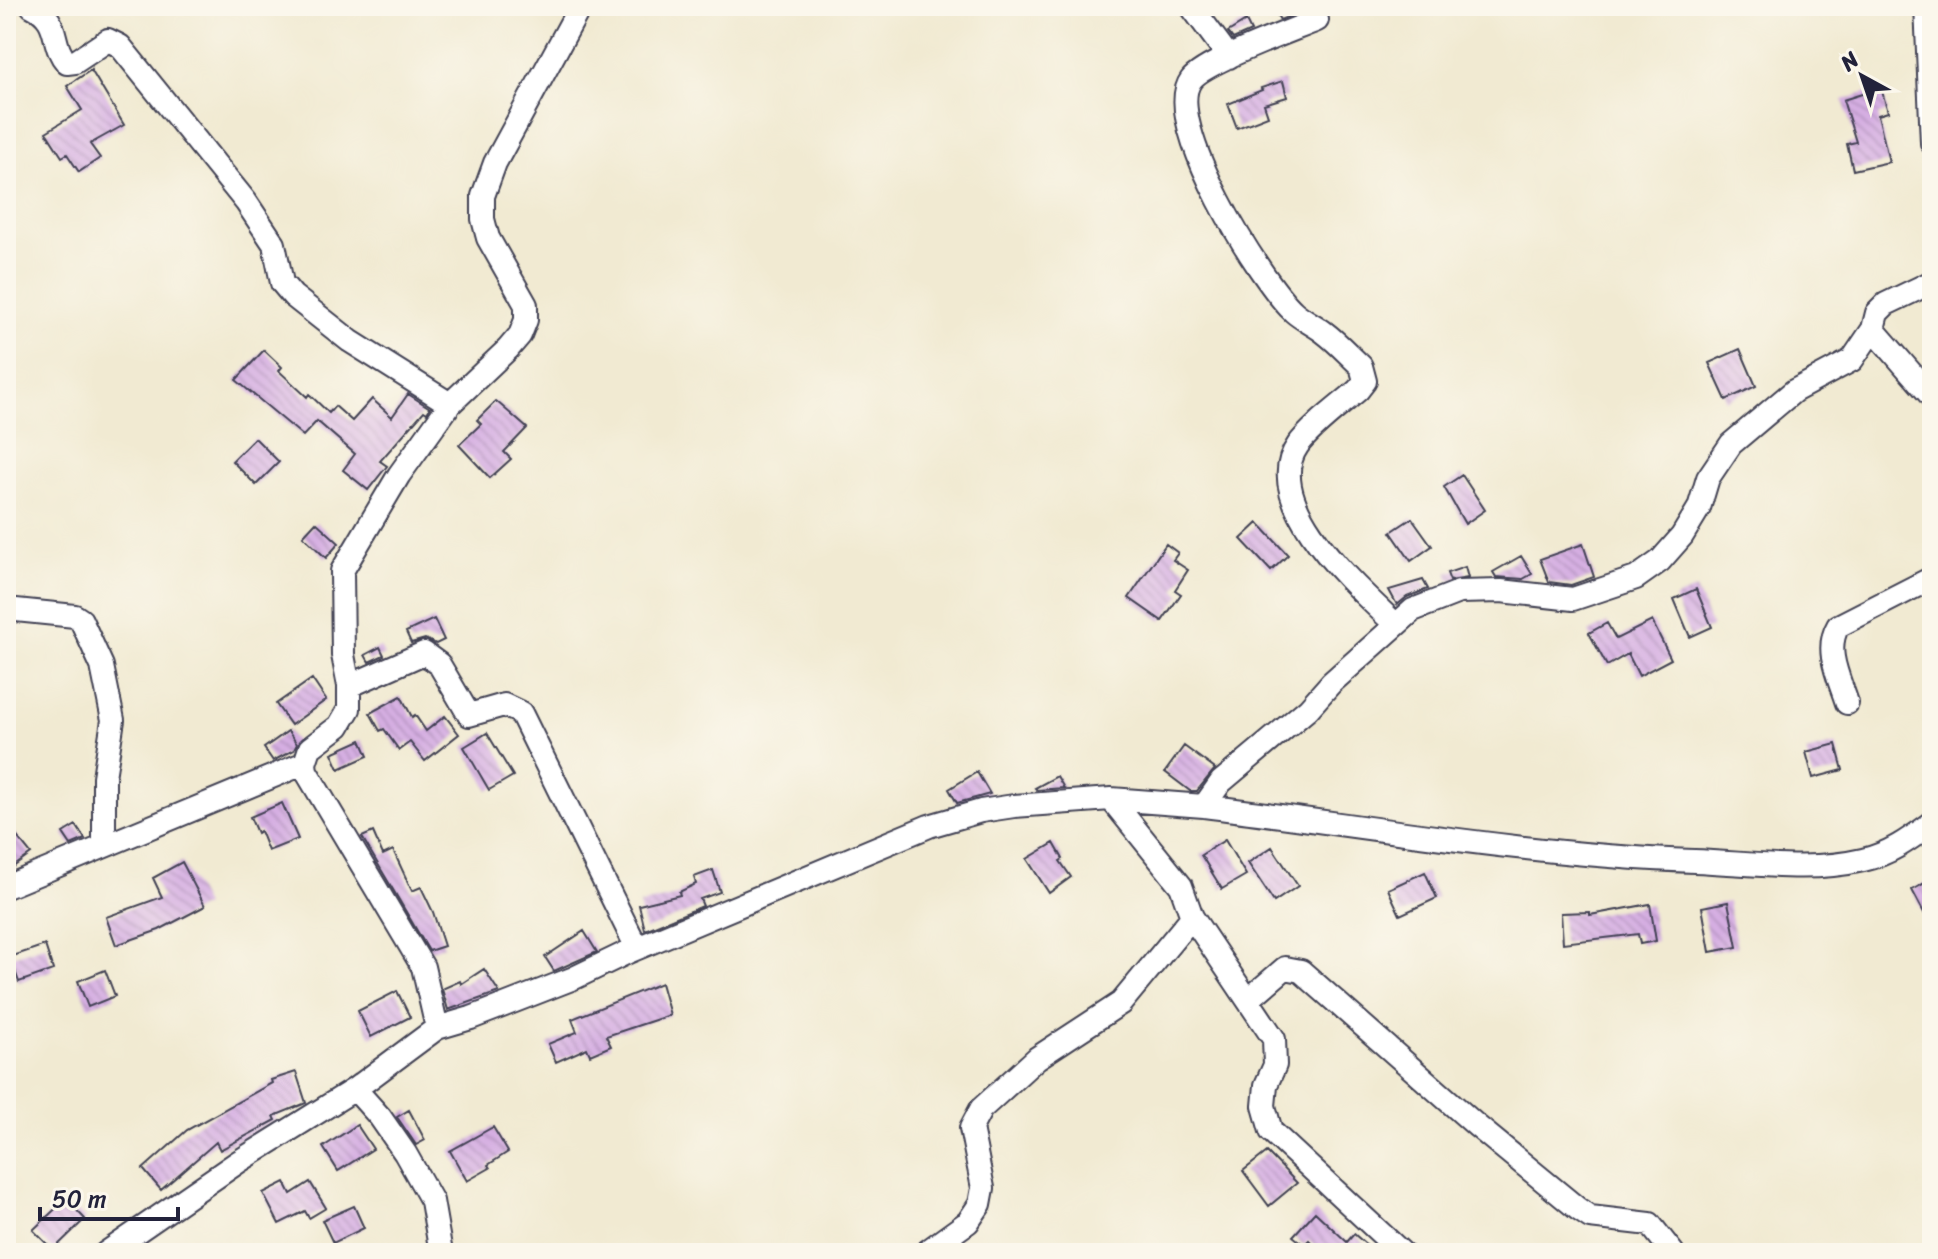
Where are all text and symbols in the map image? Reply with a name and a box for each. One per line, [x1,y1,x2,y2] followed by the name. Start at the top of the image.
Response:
[1822,36,1902,116] north arrow
[1830,41,1868,82] text: N
[40,1171,178,1221] scale bar
[52,1178,107,1220] text: 50 m

